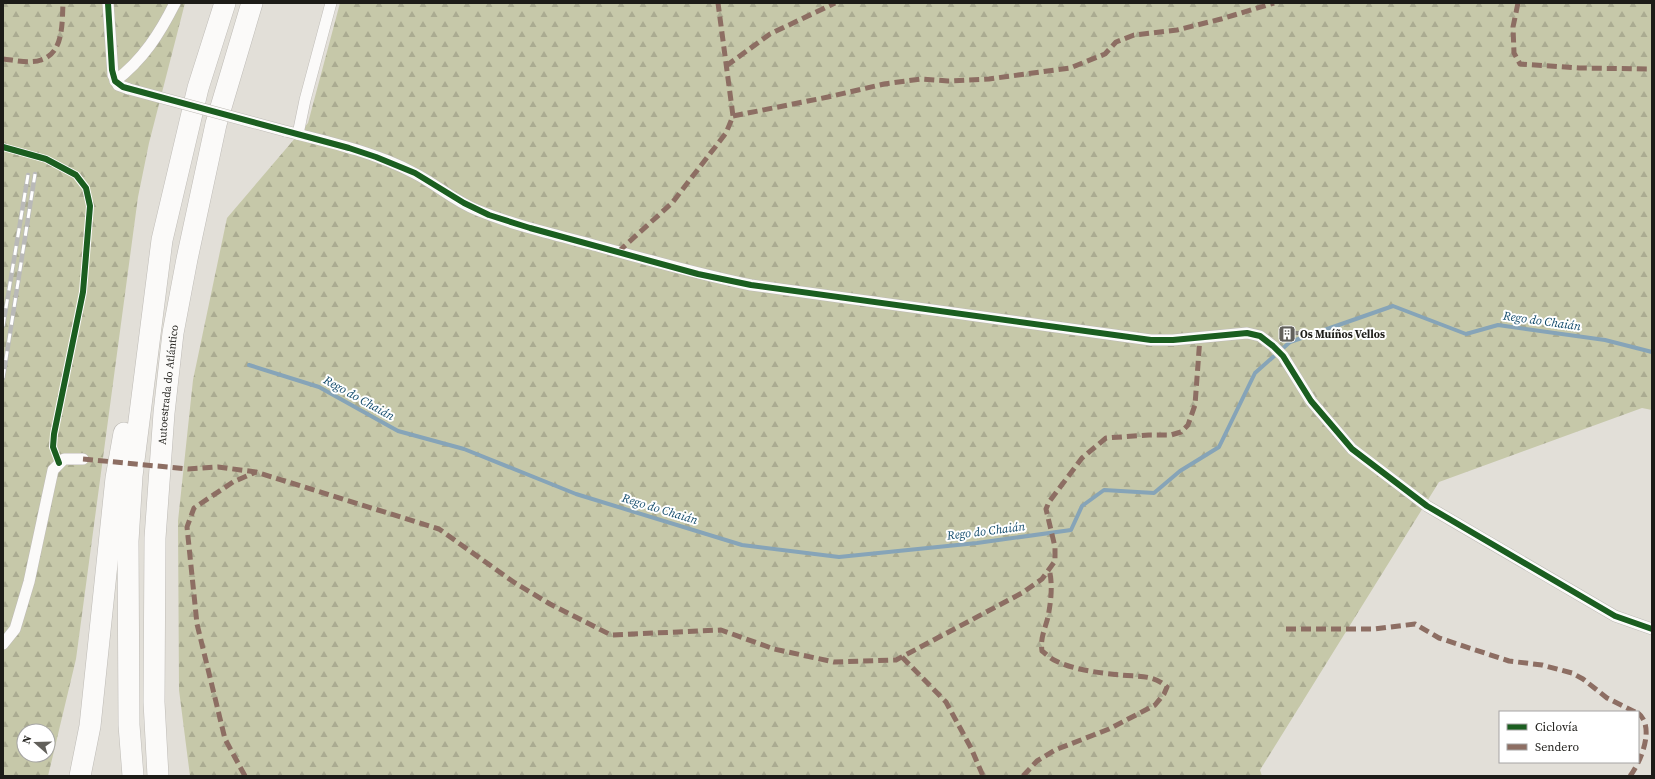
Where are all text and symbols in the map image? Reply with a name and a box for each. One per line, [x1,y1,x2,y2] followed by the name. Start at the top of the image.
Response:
[1501,307,1582,334] water label: Rego do Chaián
[155,323,182,445] street label: Autoestrada do Atlántico
[1277,324,1297,344] building icon: Os Muíños Vellos
[1300,327,1385,342] place label: Os Muíños Vellos
[320,372,397,424] water label: Rego do Chaián
[619,490,700,528] water label: Rego do Chaián
[945,518,1026,544] water label: Rego do Chaián
[1499,711,1639,763] legend
[1535,719,1579,735] text: Ciclovía
[16,723,56,763] north arrow
[19,733,35,746] text: N
[1535,739,1579,755] text: Sendero

